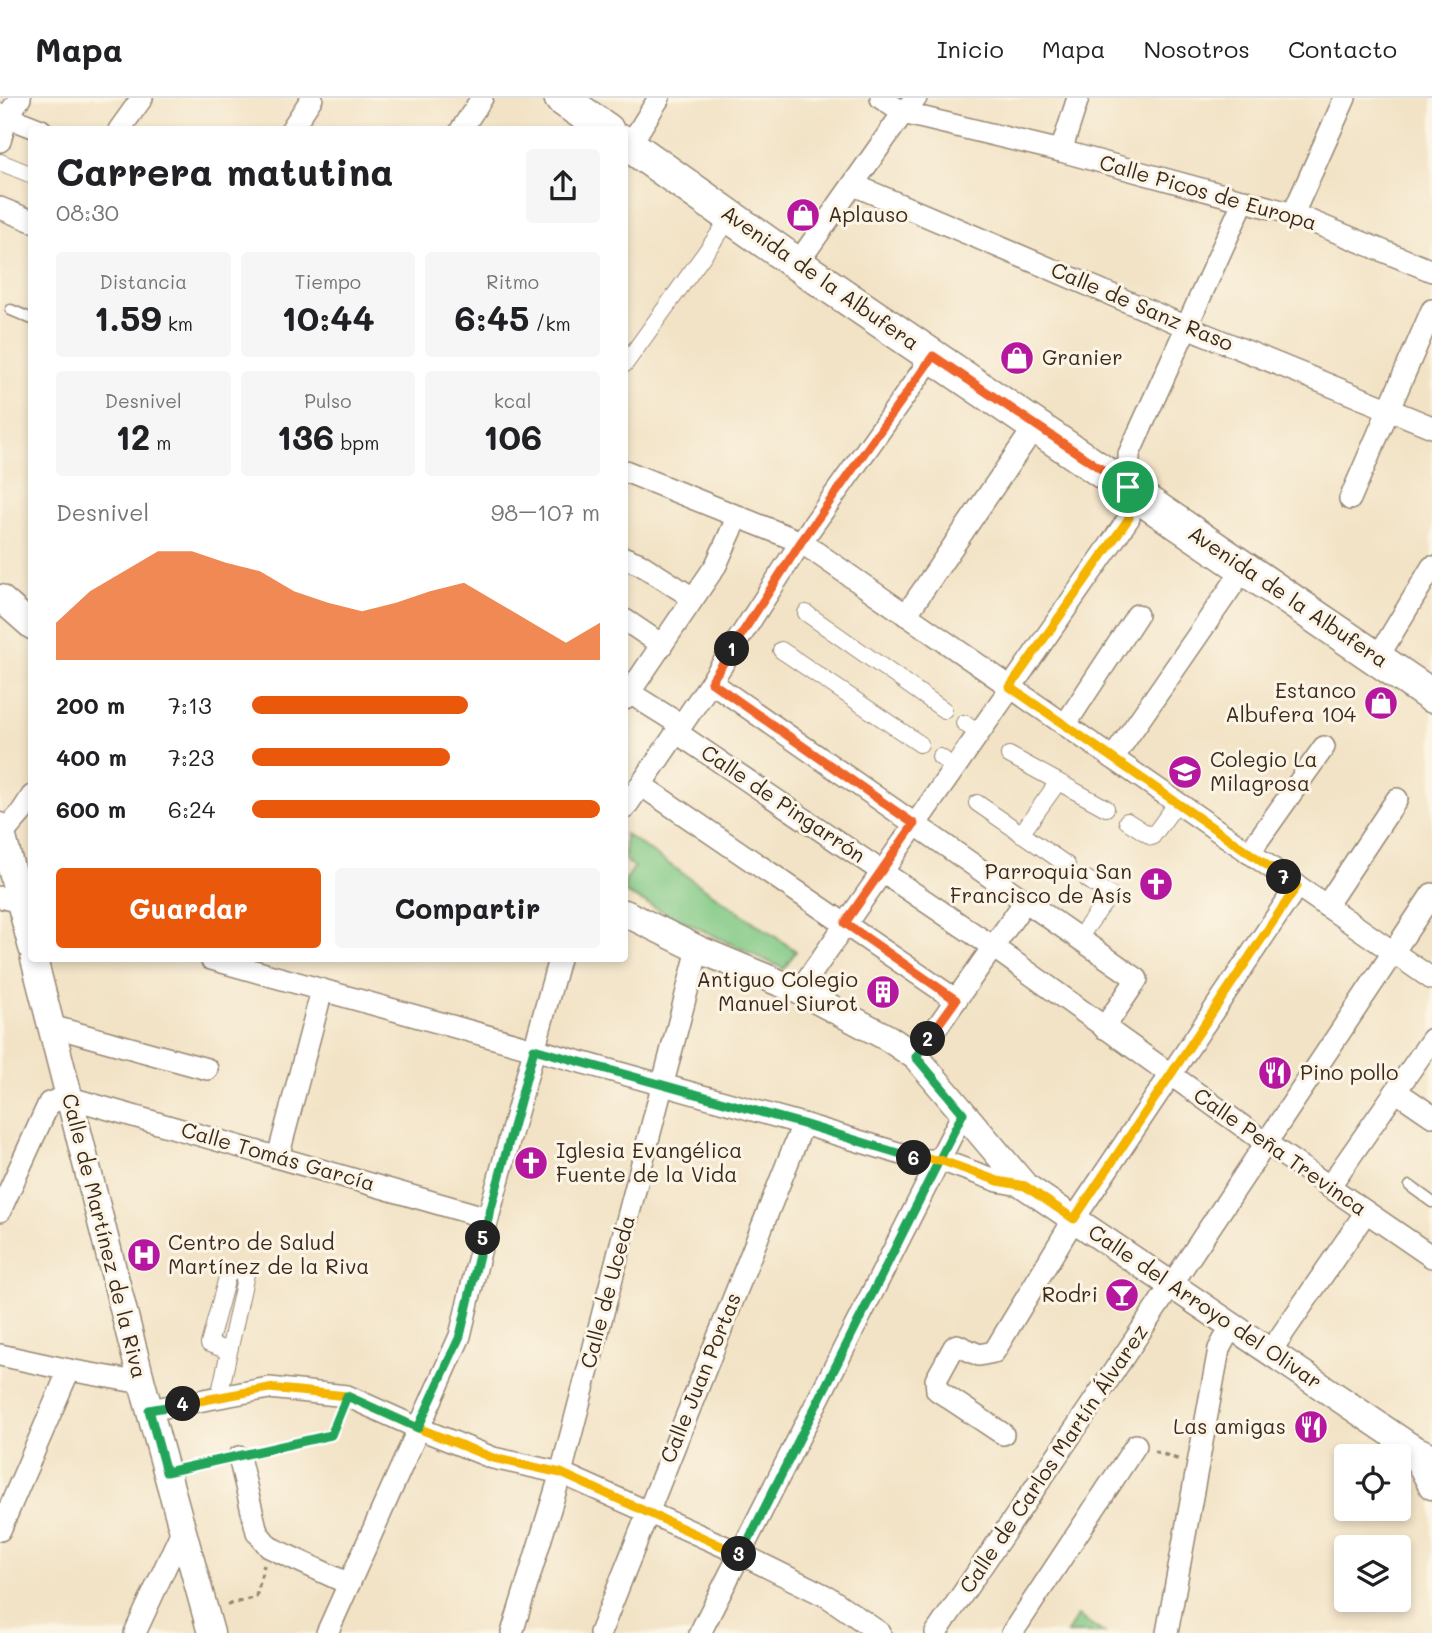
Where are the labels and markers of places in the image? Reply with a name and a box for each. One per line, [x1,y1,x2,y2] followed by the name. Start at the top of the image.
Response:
[784,196,822,234] shop icon: Aplauso
[828,200,908,227] place label: Aplauso
[998,339,1036,377] shop icon: Granier
[1042,343,1123,370] place label: Granier
[1098,457,1158,517] pin
[714,632,750,666] pin: 1
[1225,676,1357,727] place label: Estanco Albufera 104
[1362,684,1400,722] shop icon: Estanco Albufera 104
[1210,745,1318,796] place label: Colegio La Milagrosa
[1166,753,1204,791] school or university icon: Colegio La Milagrosa
[950,857,1132,908] place label: Parroquia San Francisco de Asís
[1266,860,1302,894] pin: 7
[1137,865,1175,903] church icon: Parroquia San Francisco de Asís
[697,965,858,1016] place label: Antiguo Colegio Manuel Siurot
[864,973,902,1011] building icon: Antiguo Colegio Manuel Siurot
[911,1021,946,1056] pin: 2
[1256,1054,1294,1092] restaurant icon: Pino pollo
[1300,1058,1398,1085] place label: Pino pollo
[556,1136,742,1187] place label: Iglesia Evangélica Fuente de la Vida
[897,1140,932,1176] pin: 6
[512,1144,550,1182] church icon: Iglesia Evangélica Fuente de la Vida
[466,1220,500,1256] pin: 5
[168,1228,369,1279] place label: Centro de Salud Martínez de la Riva
[125,1236,163,1274] hospital icon: Centro de Salud Martínez de la Riva
[1103,1276,1141,1314] bar icon: Rodri
[1042,1280,1098,1307] place label: Rodri
[166,1386,200,1422] pin: 4
[1292,1408,1330,1446] restaurant icon: Las amigas
[1173,1412,1286,1439] place label: Las amigas
[722,1536,756,1572] pin: 3

